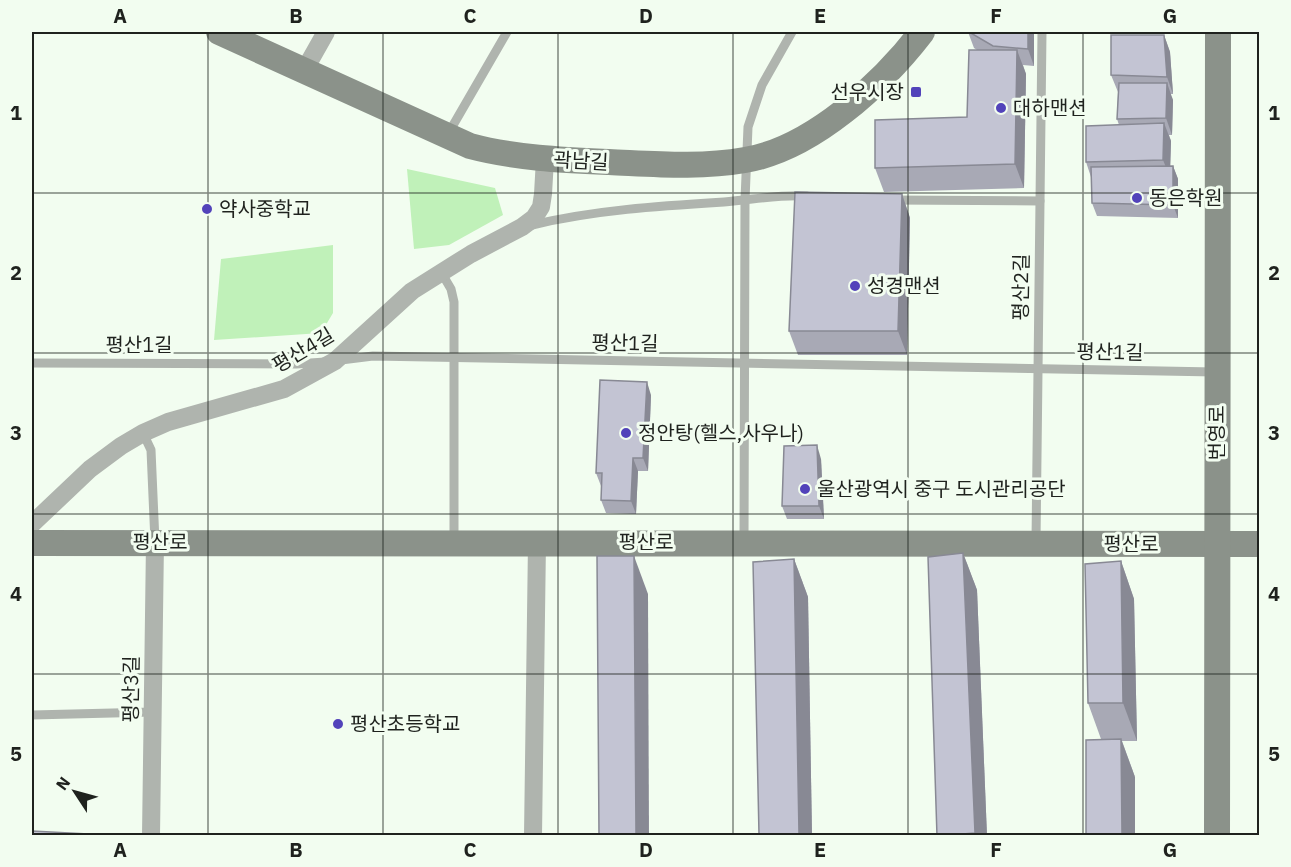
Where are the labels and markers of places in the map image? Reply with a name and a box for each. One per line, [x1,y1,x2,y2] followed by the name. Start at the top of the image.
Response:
[830,78,904,105] place label: 선우시장
[909,85,923,99] marker: 선우시장
[1013,94,1087,121] place label: 대하맨션
[994,101,1008,115] marker: 대하맨션
[1149,184,1223,211] place label: 동은학원
[1130,191,1144,205] marker: 동은학원
[219,195,311,222] place label: 약사중학교
[200,202,214,216] marker: 약사중학교
[867,272,941,299] place label: 성경맨션
[848,279,862,293] marker: 성경맨션
[638,419,804,446] place label: 정안탕(헬스,사우나)
[619,426,633,440] marker: 정안탕(헬스,사우나)
[817,475,1066,502] place label: 울산광역시 중구 도시관리공단
[798,482,812,496] marker: 울산광역시 중구 도시관리공단
[350,710,460,737] place label: 평산초등학교
[331,717,345,731] marker: 평산초등학교

